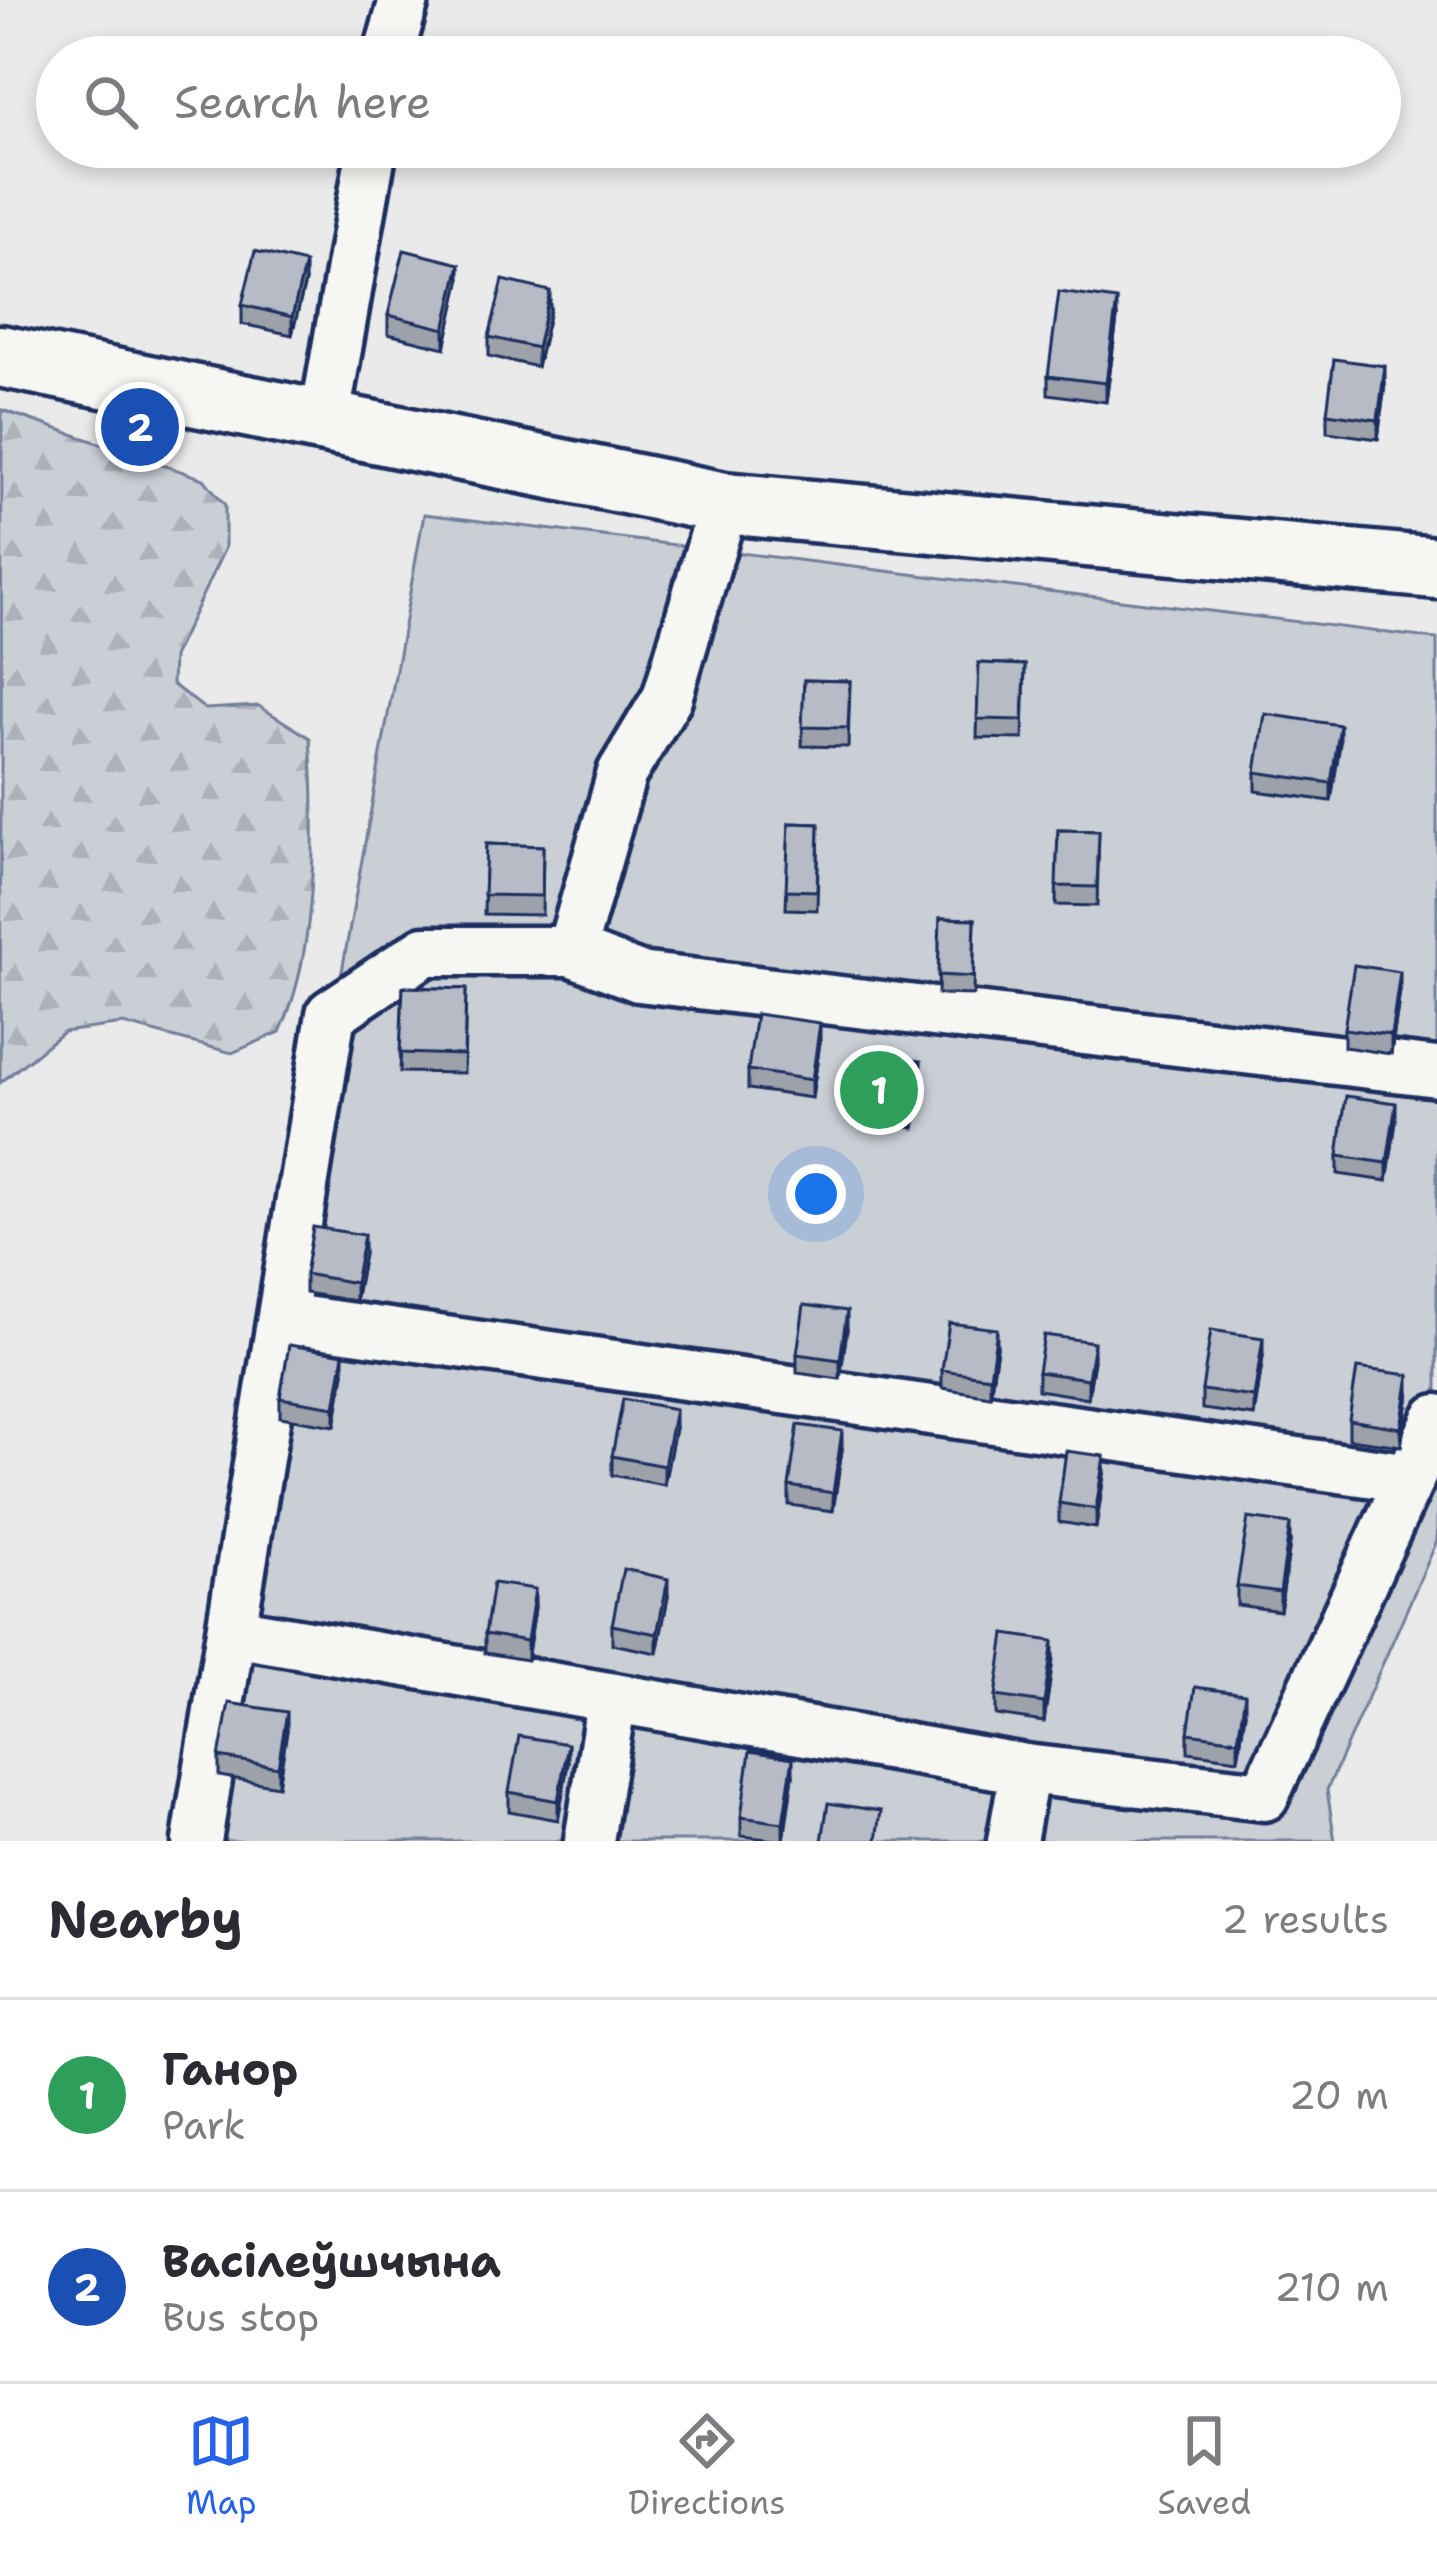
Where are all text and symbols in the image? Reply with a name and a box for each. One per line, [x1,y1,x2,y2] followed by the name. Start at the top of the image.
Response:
[36,36,1401,168] search box
[78,69,144,135] icon: search
[174,72,431,132] text: Search here
[101,382,179,472] pin: 2
[840,1045,918,1135] pin: 1
[786,1164,846,1224] your location
[48,1885,243,1953] text: Nearby
[1222,1893,1389,1945] text: 2 results
[162,2039,298,2099] text: Ганор
[78,2069,96,2121] text: 1
[1289,2069,1389,2121] text: 20 m
[162,2099,246,2151] text: Park
[162,2231,501,2291] text: Васілеўшчына
[73,2261,101,2313] text: 2
[1274,2261,1389,2313] text: 210 m
[162,2291,319,2343] text: Bus stop
[186,2408,257,2525] tab: Map
[628,2408,786,2525] tab: Directions
[1157,2408,1251,2525] tab: Saved

